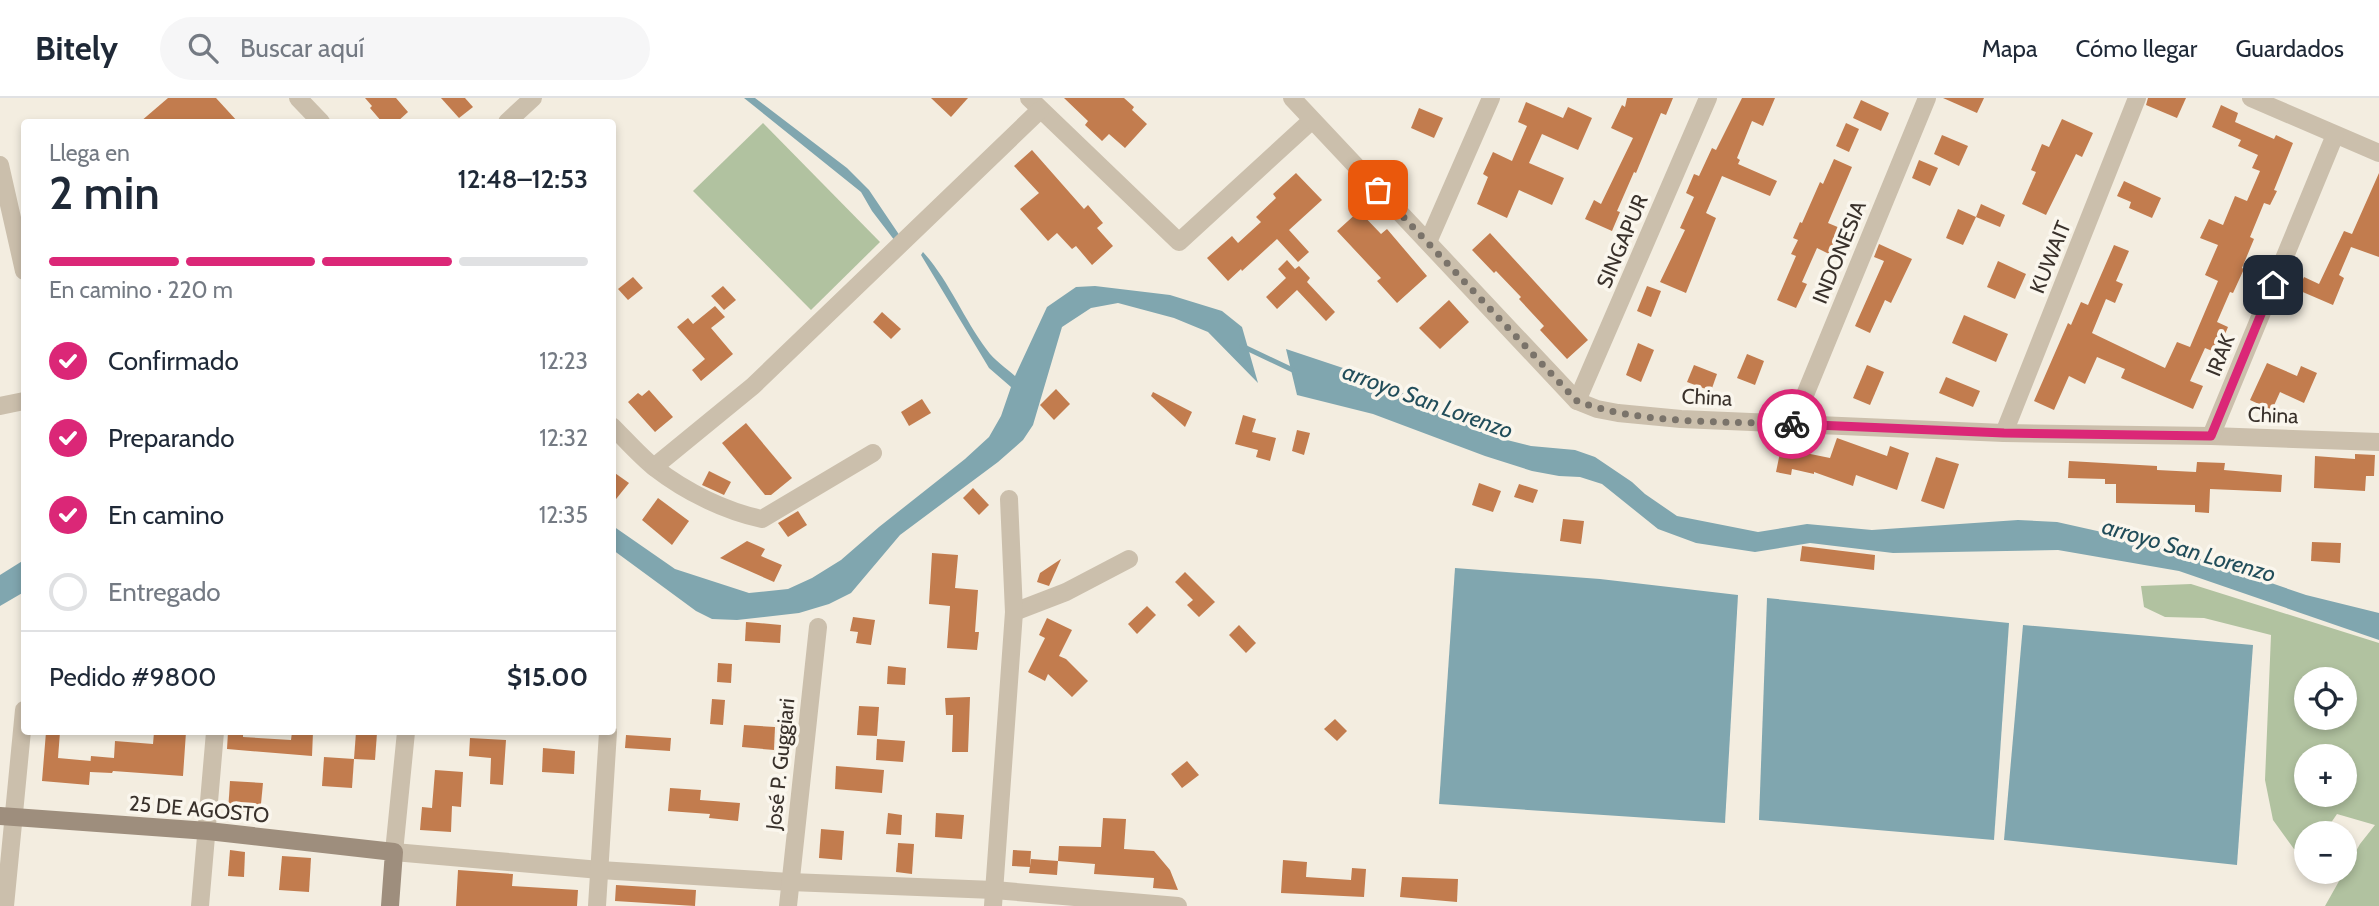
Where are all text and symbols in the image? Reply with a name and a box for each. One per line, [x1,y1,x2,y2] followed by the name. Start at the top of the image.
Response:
[160,17,650,80] search box
[35,28,118,68] text: Bitely
[184,29,222,67] icon: search
[240,32,364,64] text: Buscar aquí
[1982,34,2038,63] text: Mapa
[2076,34,2197,63] text: Cómo llegar
[2235,34,2344,63] text: Guardados
[49,139,130,167] text: Llega en
[1348,160,1408,220] pin
[458,163,588,195] text: 12:48–12:53
[49,165,160,221] text: 2 min
[1359,171,1397,209] icon: bag
[1591,190,1653,292] street label: SINGAPUR
[1807,197,1871,307] street label: INDONESIA
[2024,217,2076,297] street label: KUWAIT
[2243,255,2303,315] pin
[2254,266,2292,304] icon: home
[49,276,233,304] text: En camino · 220 m
[2200,330,2240,380] street label: IRAK
[49,342,87,380] icon: check
[108,345,239,377] text: Confirmado
[539,347,588,375] text: 12:23
[1339,357,1517,445] water label: arroyo San Lorenzo
[1681,383,1733,411] street label: China
[1757,389,1827,459] courier
[2247,402,2299,428] street label: China
[1773,405,1811,443] icon: bike
[49,419,87,457] icon: check
[108,422,235,454] text: Preparando
[539,424,588,452] text: 12:32
[49,496,87,534] icon: check
[108,499,224,531] text: En camino
[539,501,588,529] text: 12:35
[2099,512,2279,588] water label: arroyo San Lorenzo
[108,576,221,608] text: Entregado
[49,661,217,693] text: Pedido #9800
[507,661,588,693] text: $15.00
[2294,667,2357,884] map controls
[2294,667,2357,730] button: locate
[761,697,799,832] street label: José P. Guggiari
[2294,744,2357,807] button: +
[128,790,270,828] street label: 25 DE AGOSTO
[2294,821,2357,884] button: −

